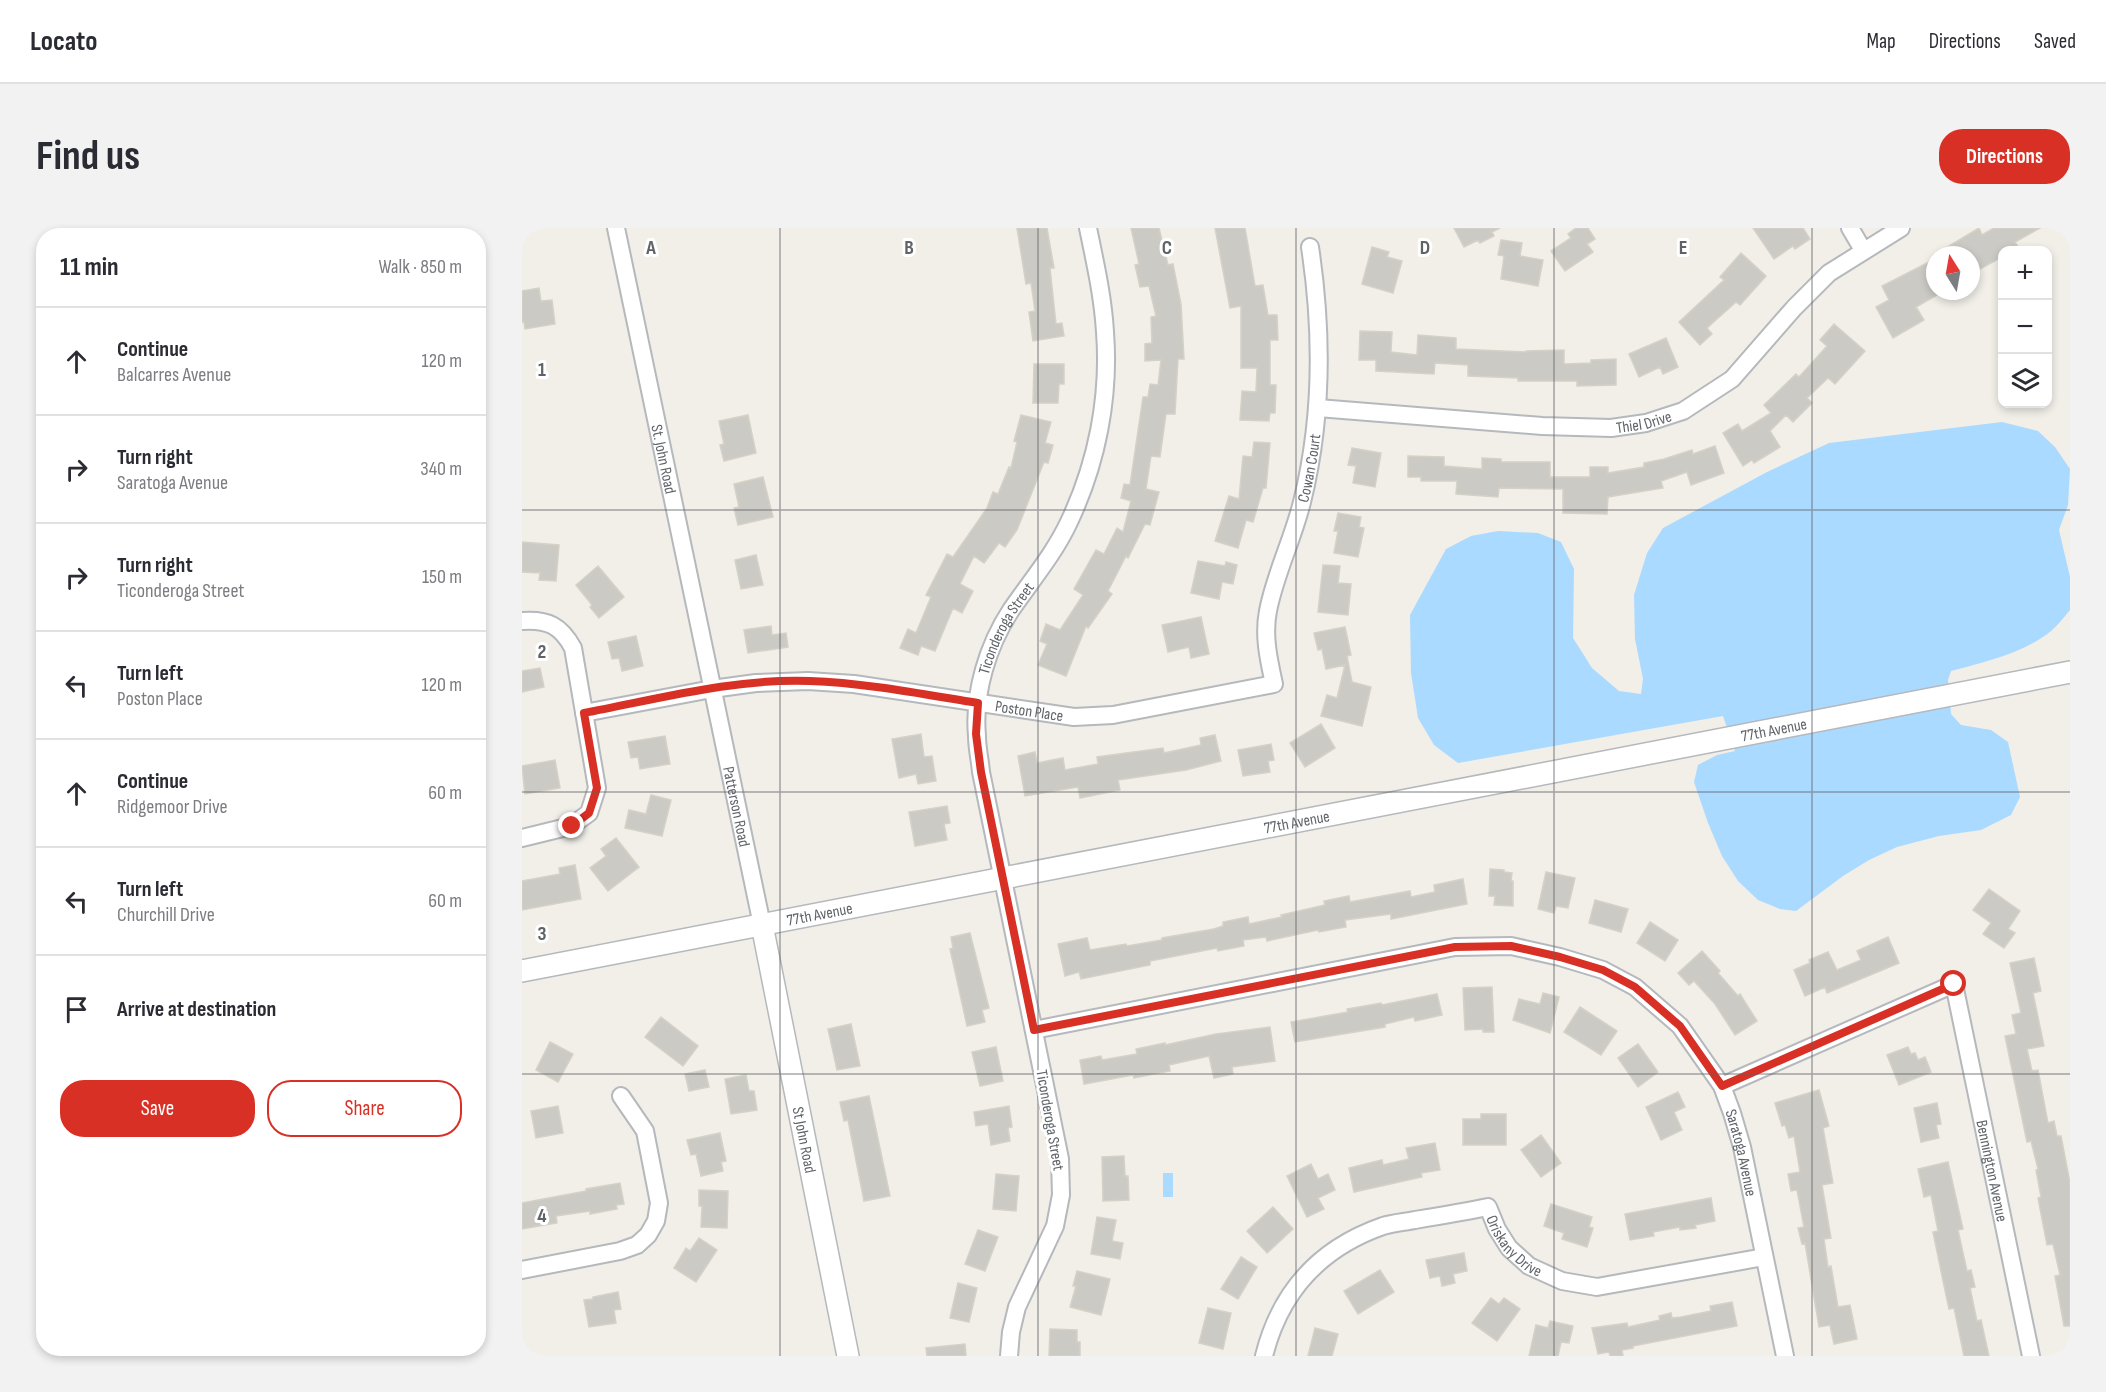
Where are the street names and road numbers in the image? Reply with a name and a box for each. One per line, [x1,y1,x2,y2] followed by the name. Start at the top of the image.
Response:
[1615,407,1674,438] street label: Thiel Drive
[646,423,679,496] street label: St. John Road
[1294,433,1325,504] street label: Cowan Court
[975,579,1039,677] street label: Ticonderoga Street
[994,697,1064,726] street label: Poston Place
[1740,715,1809,746] street label: 77th Avenue
[718,765,753,849] street label: Patterson Road
[1263,807,1331,838] street label: 77th Avenue
[785,899,854,931] street label: 77th Avenue
[1031,1068,1068,1172] street label: Ticonderoga Street
[787,1105,819,1175] street label: St John Road
[1720,1107,1760,1198] street label: Saratoga Avenue
[1971,1118,2011,1223] street label: Bennington Avenue
[1481,1213,1544,1282] street label: Oriskany Drive

